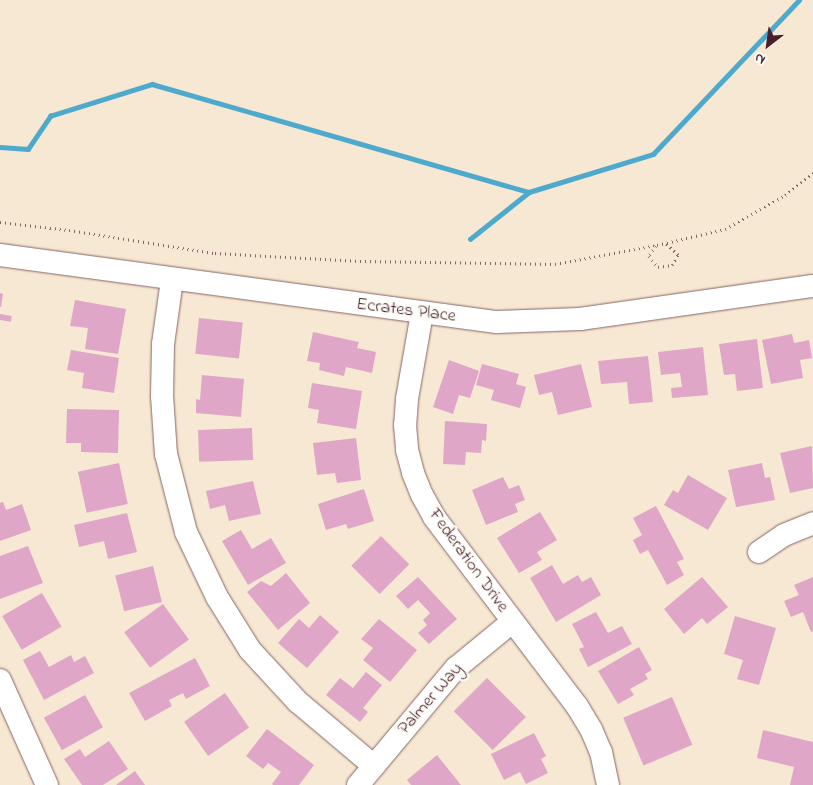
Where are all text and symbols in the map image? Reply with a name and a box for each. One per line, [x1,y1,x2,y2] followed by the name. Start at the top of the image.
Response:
[743,20,793,70] north arrow
[751,47,770,70] text: N
[355,294,457,328] street label: Ecrates Place
[423,505,513,617] street label: Federation Drive
[394,659,468,739] street label: Palmer Way

